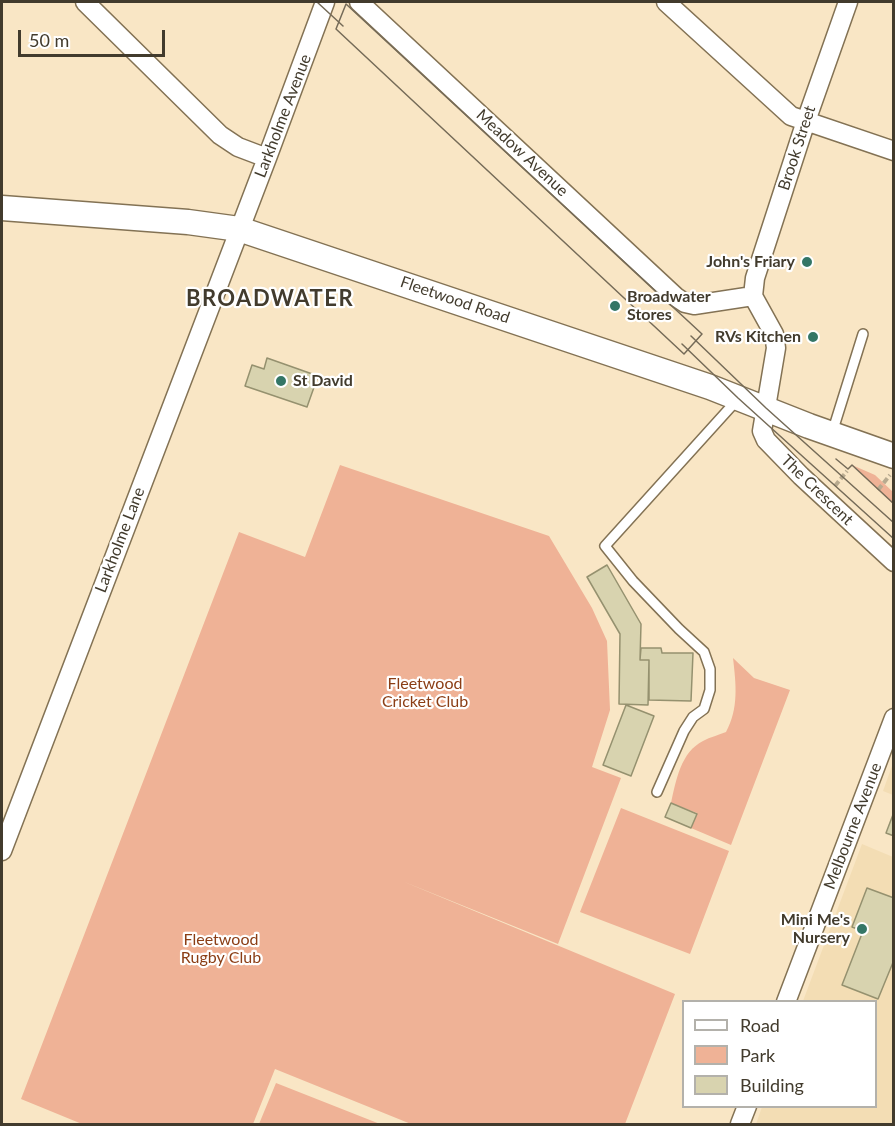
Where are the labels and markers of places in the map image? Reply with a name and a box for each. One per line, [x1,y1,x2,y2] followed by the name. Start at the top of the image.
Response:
[706,252,795,272] place label: John's Friary
[800,255,814,269] marker: John's Friary
[627,287,711,325] place label: Broadwater Stores
[608,299,622,313] marker: Broadwater Stores
[715,327,801,347] place label: RVs Kitchen
[806,330,820,344] marker: RVs Kitchen
[293,371,353,391] place label: St David
[274,374,288,388] marker: St David
[781,910,850,948] place label: Mini Me's Nursery
[855,922,869,936] marker: Mini Me's Nursery

